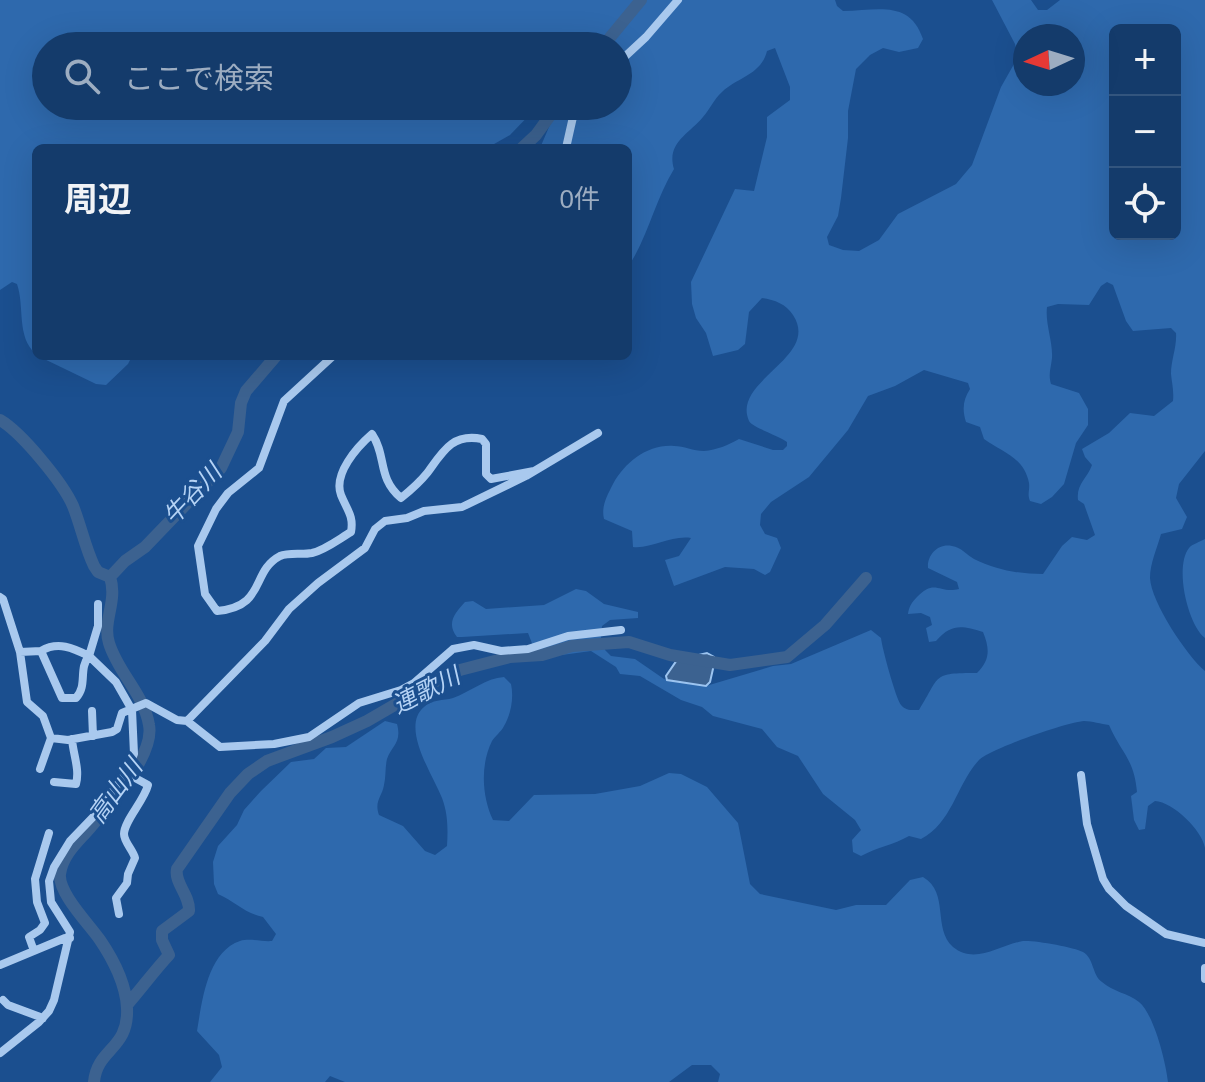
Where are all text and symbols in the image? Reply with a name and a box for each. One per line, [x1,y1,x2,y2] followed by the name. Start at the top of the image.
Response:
[1013,24,1085,96] north arrow
[1109,24,1181,240] map controls
[1109,24,1181,96] button: +
[32,32,632,120] search box
[60,54,104,98] icon: search
[124,62,274,95] text: ここで検索
[1109,96,1181,168] button: −
[1109,168,1181,240] button: locate
[64,180,132,218] text: 周辺
[560,184,600,214] text: 0件
[158,456,228,530] water label: 牛谷川
[388,660,467,718] water label: 連歌川
[83,752,149,828] water label: 高山川

